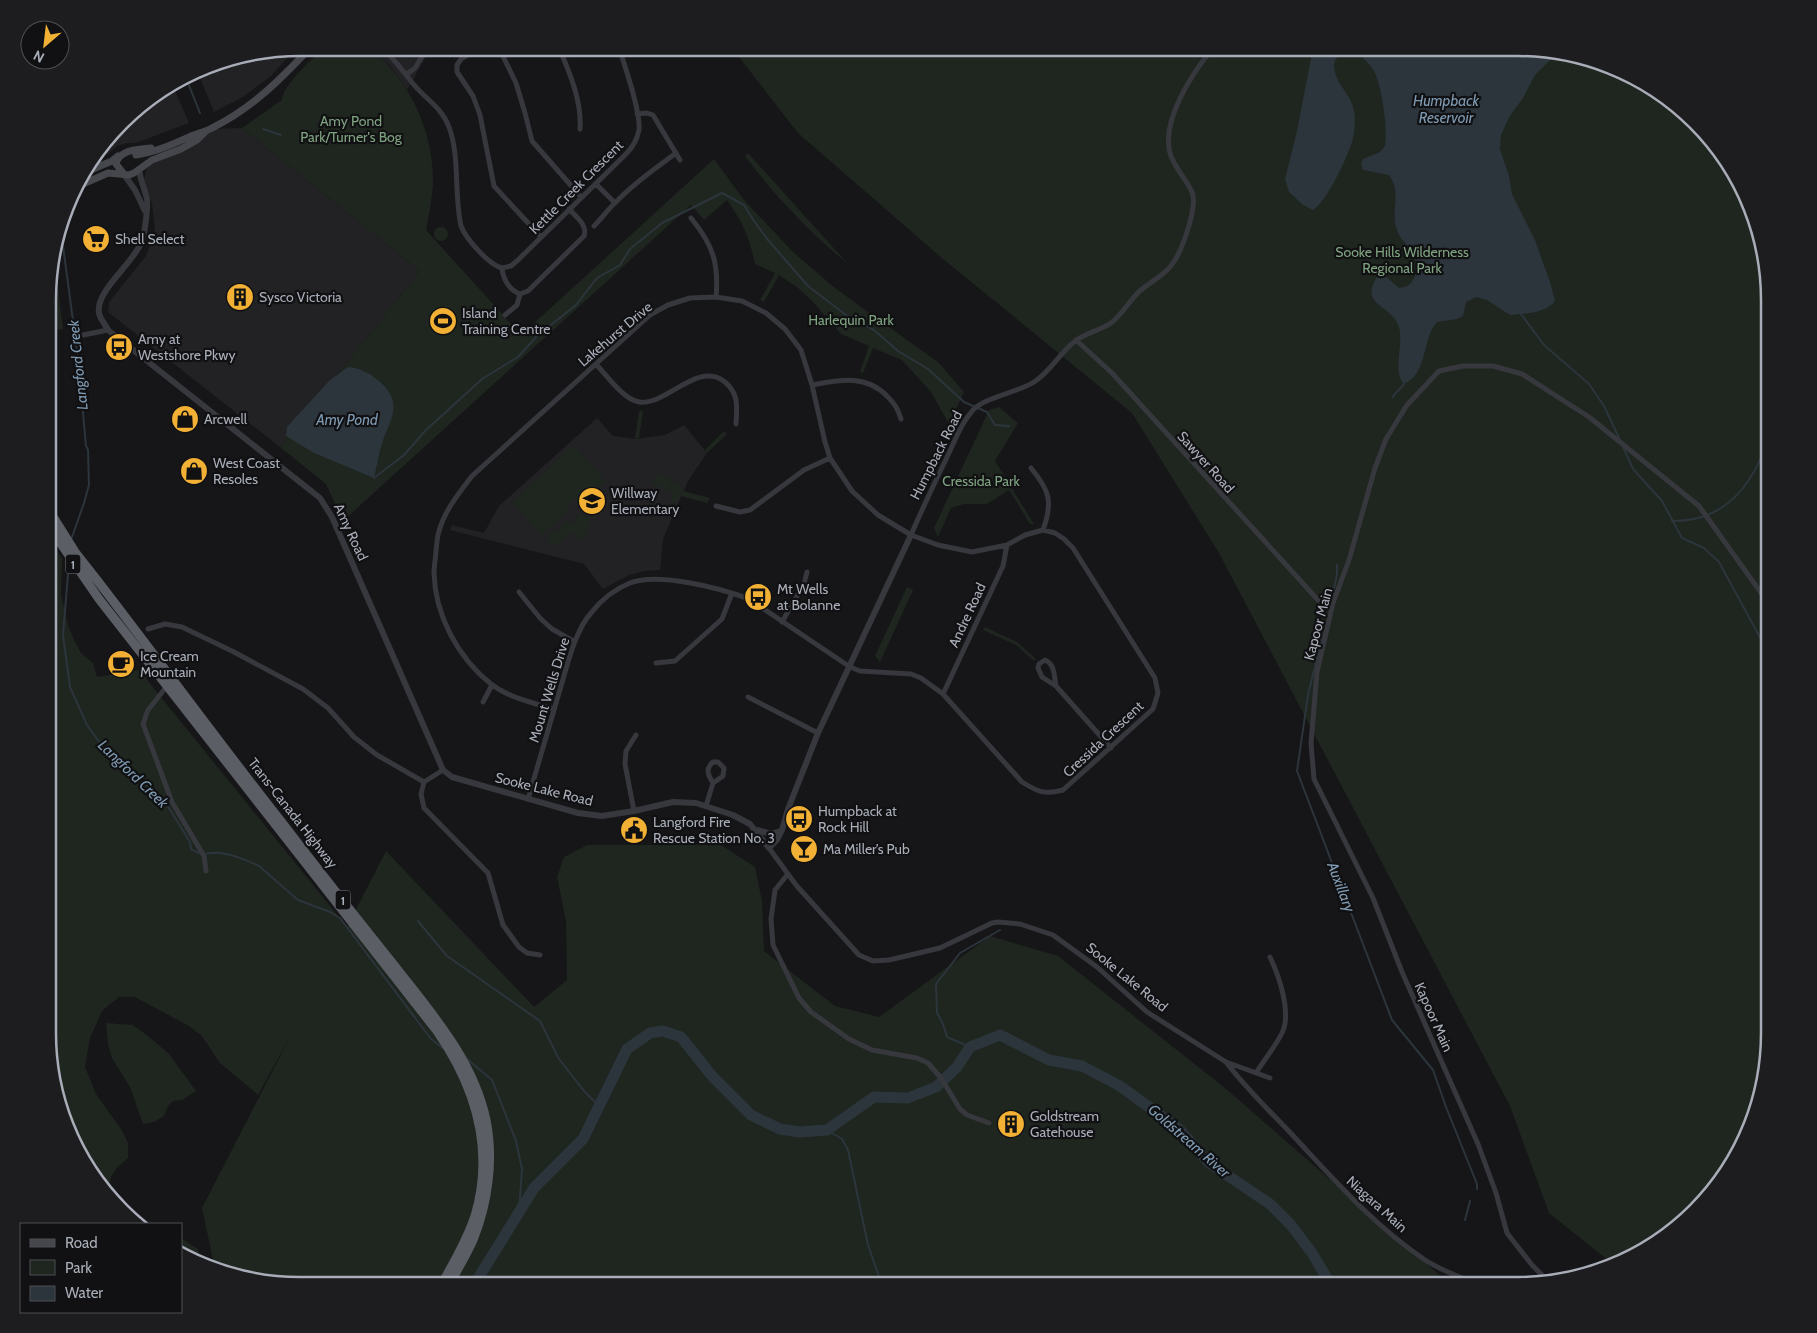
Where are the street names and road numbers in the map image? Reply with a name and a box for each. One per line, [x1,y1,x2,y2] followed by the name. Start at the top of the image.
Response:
[525,136,627,238] street label: Kettle Creek Crescent
[574,298,656,370] street label: Lakehurst Drive
[906,407,966,503] street label: Humpback Road
[1174,427,1238,497] street label: Sawyer Road
[330,500,372,564] street label: Amy Road
[66,554,80,574] road number: 1
[944,580,990,650] street label: Andre Road
[1300,586,1336,662] street label: Kapoor Main
[525,635,573,745] street label: Mount Wells Drive
[1059,697,1147,781] street label: Cressida Crescent
[244,754,342,872] street label: Trans-Canada Highway
[493,768,595,810] street label: Sooke Lake Road
[336,890,350,910] road number: 1
[1082,938,1172,1016] street label: Sooke Lake Road
[1411,979,1457,1055] street label: Kapoor Main
[1343,1172,1411,1236] street label: Niagara Main

